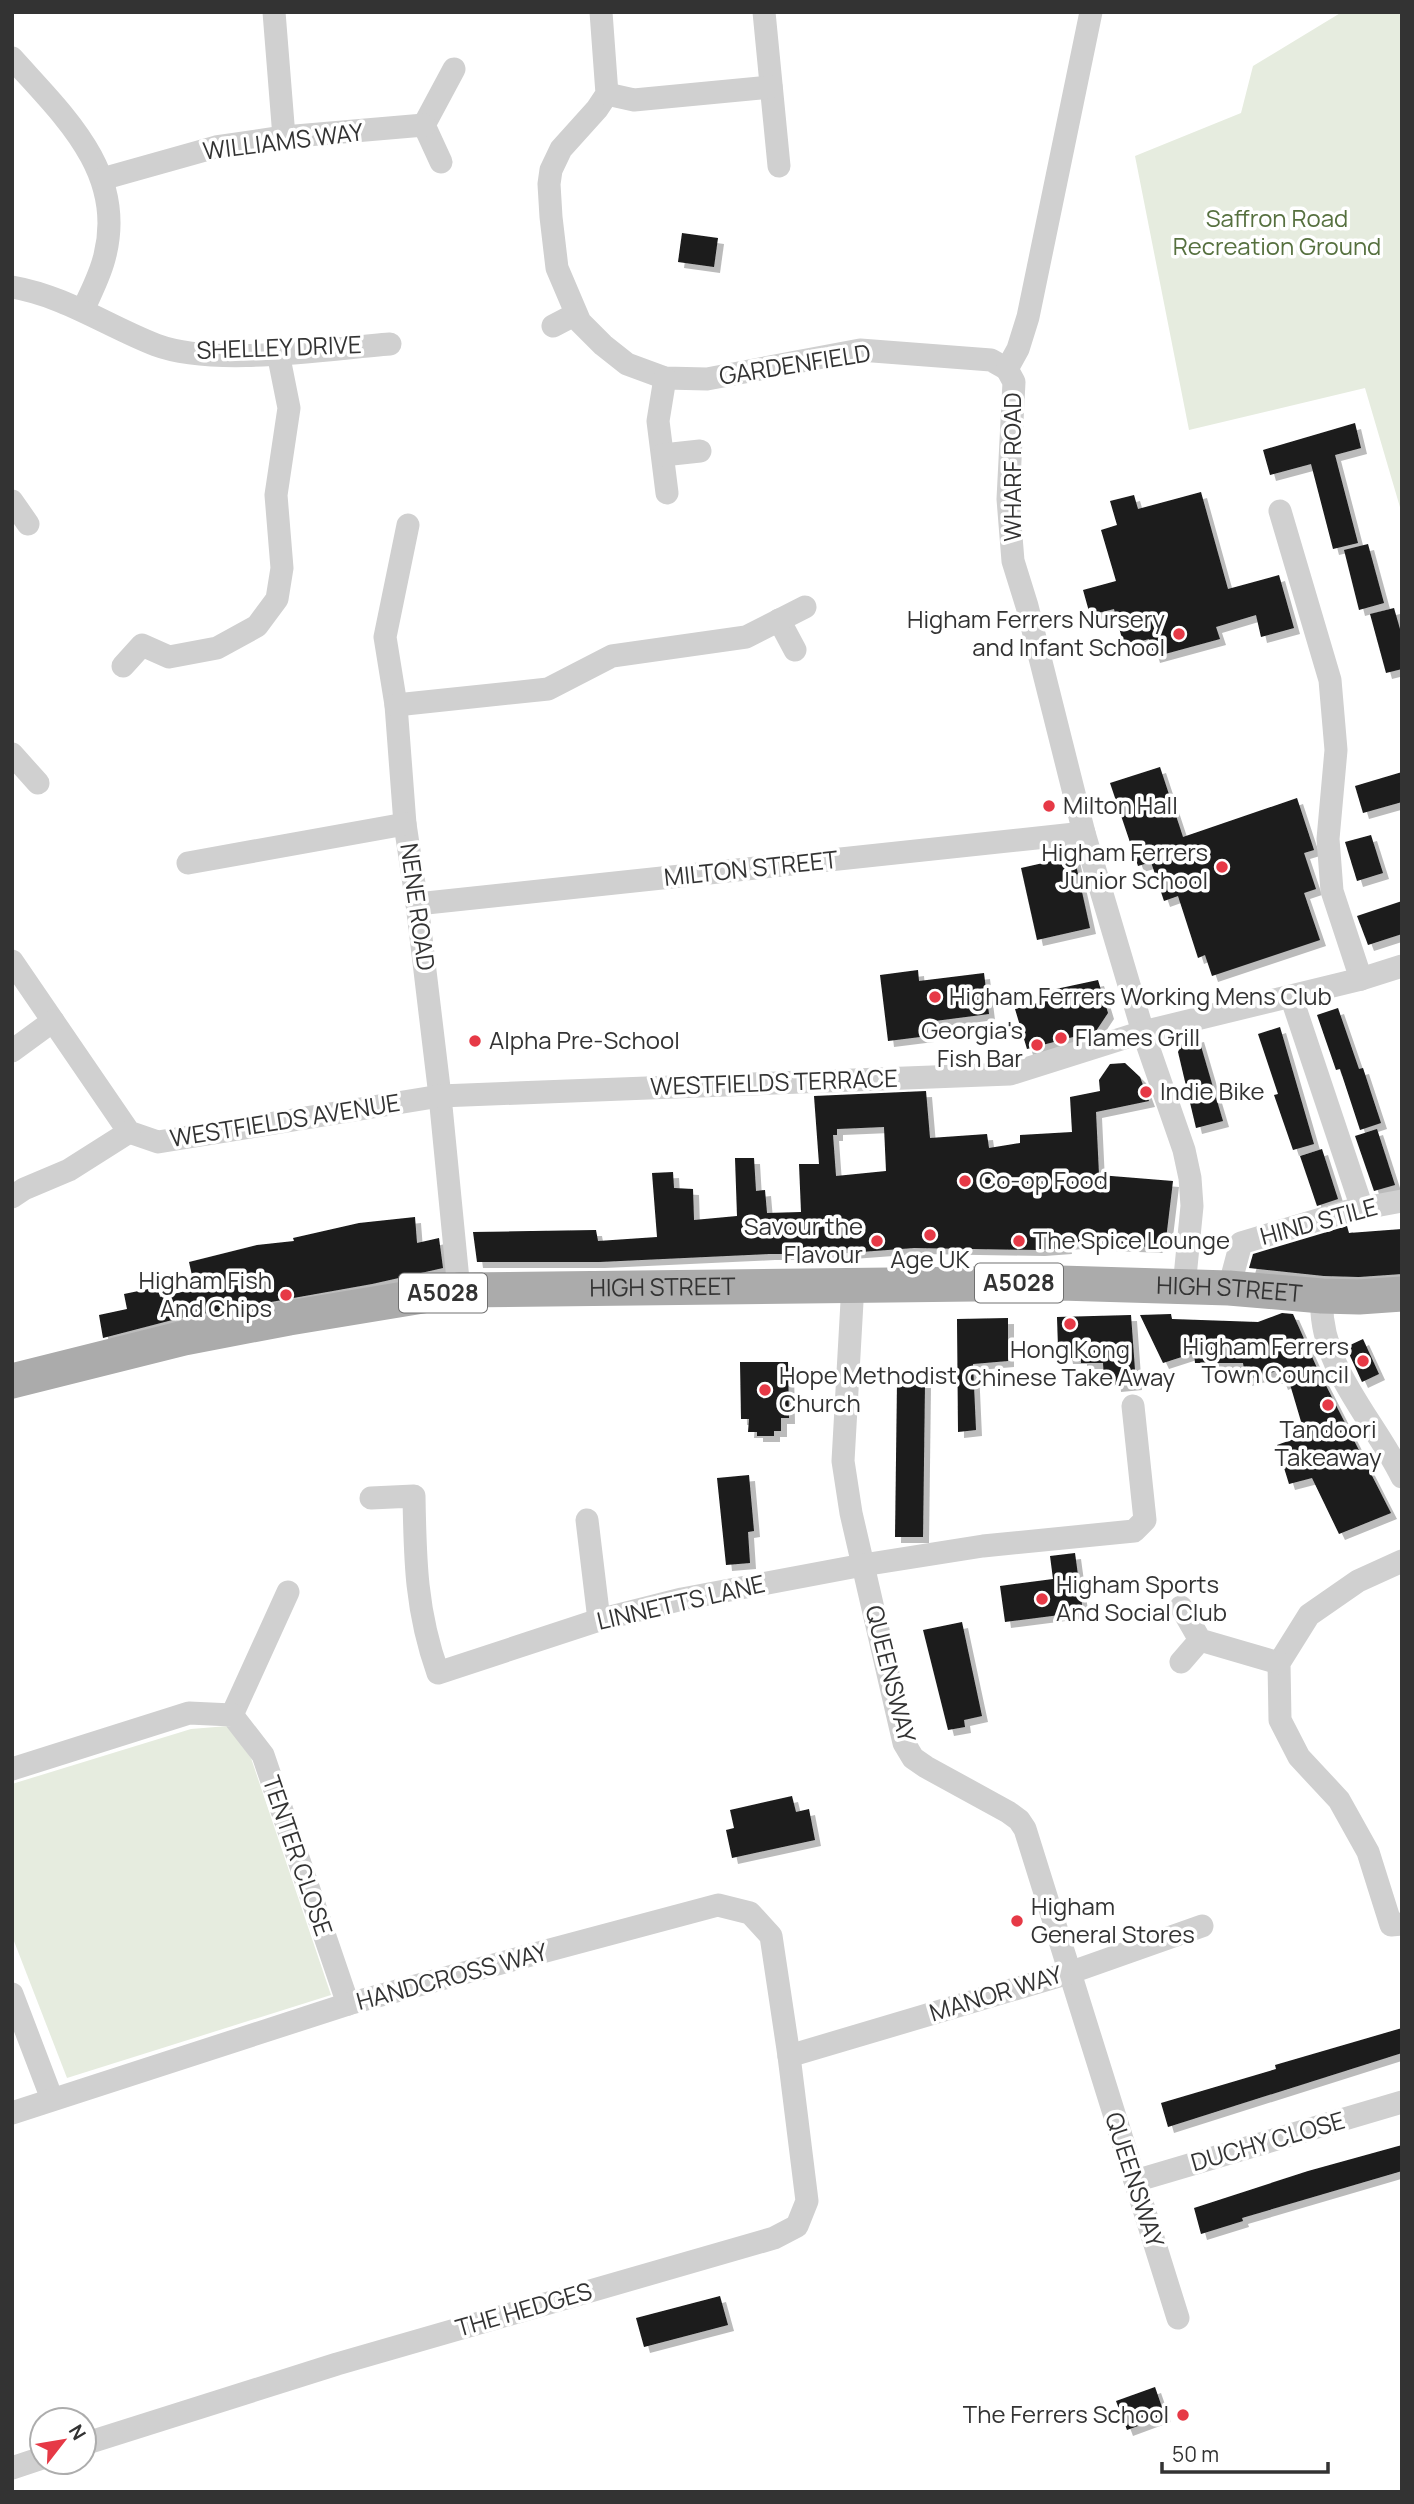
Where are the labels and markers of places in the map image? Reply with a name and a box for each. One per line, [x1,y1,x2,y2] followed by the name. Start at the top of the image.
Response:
[907,602,1165,663] place label: Higham Ferrers Nursery and Infant School
[1171,626,1187,642] marker: Higham Ferrers Nursery and Infant School
[1063,788,1178,821] place label: Milton Hall
[1041,798,1057,814] marker: Milton Hall
[1041,835,1208,896] place label: Higham Ferrers Junior School
[1214,859,1230,875] marker: Higham Ferrers Junior School
[949,979,1332,1012] place label: Higham Ferrers Working Mens Club
[927,989,943,1005] marker: Higham Ferrers Working Mens Club
[921,1013,1023,1074] place label: Georgia's Fish Bar
[1075,1020,1200,1053] place label: Flames Grill
[489,1023,680,1056] place label: Alpha Pre-School
[1053,1030,1069,1046] marker: Flames Grill
[467,1033,483,1049] marker: Alpha Pre-School
[1029,1037,1045,1053] marker: Georgia's Fish Bar
[1160,1074,1264,1107] place label: Indie Bike
[1138,1084,1154,1100] marker: Indie Bike
[979,1163,1108,1196] place label: Co-op Food
[957,1173,973,1189] marker: Co-op Food
[744,1209,863,1270] place label: Savour the Flavour
[1033,1223,1230,1256] place label: The Spice Lounge
[922,1227,938,1243] marker: Age UK
[869,1233,885,1249] marker: Savour the Flavour
[1011,1233,1027,1249] marker: The Spice Lounge
[890,1242,970,1275] place label: Age UK
[138,1263,272,1324] place label: Higham Fish And Chips
[278,1287,294,1303] marker: Higham Fish And Chips
[1062,1316,1078,1332] marker: Hong Kong Chinese Take Away
[1182,1329,1349,1390] place label: Higham Ferrers Town Council
[965,1332,1176,1393] place label: Hong Kong Chinese Take Away
[1355,1353,1371,1369] marker: Higham Ferrers Town Council
[779,1358,957,1419] place label: Hope Methodist Church
[757,1382,773,1398] marker: Hope Methodist Church
[1320,1397,1336,1413] marker: Tandoori Takeaway
[1274,1412,1382,1473] place label: Tandoori Takeaway
[1056,1567,1227,1628] place label: Higham Sports And Social Club
[1034,1591,1050,1607] marker: Higham Sports And Social Club
[1031,1889,1195,1950] place label: Higham General Stores
[1009,1913,1025,1929] marker: Higham General Stores
[963,2397,1169,2430] place label: The Ferrers School
[1175,2407,1191,2423] marker: The Ferrers School

